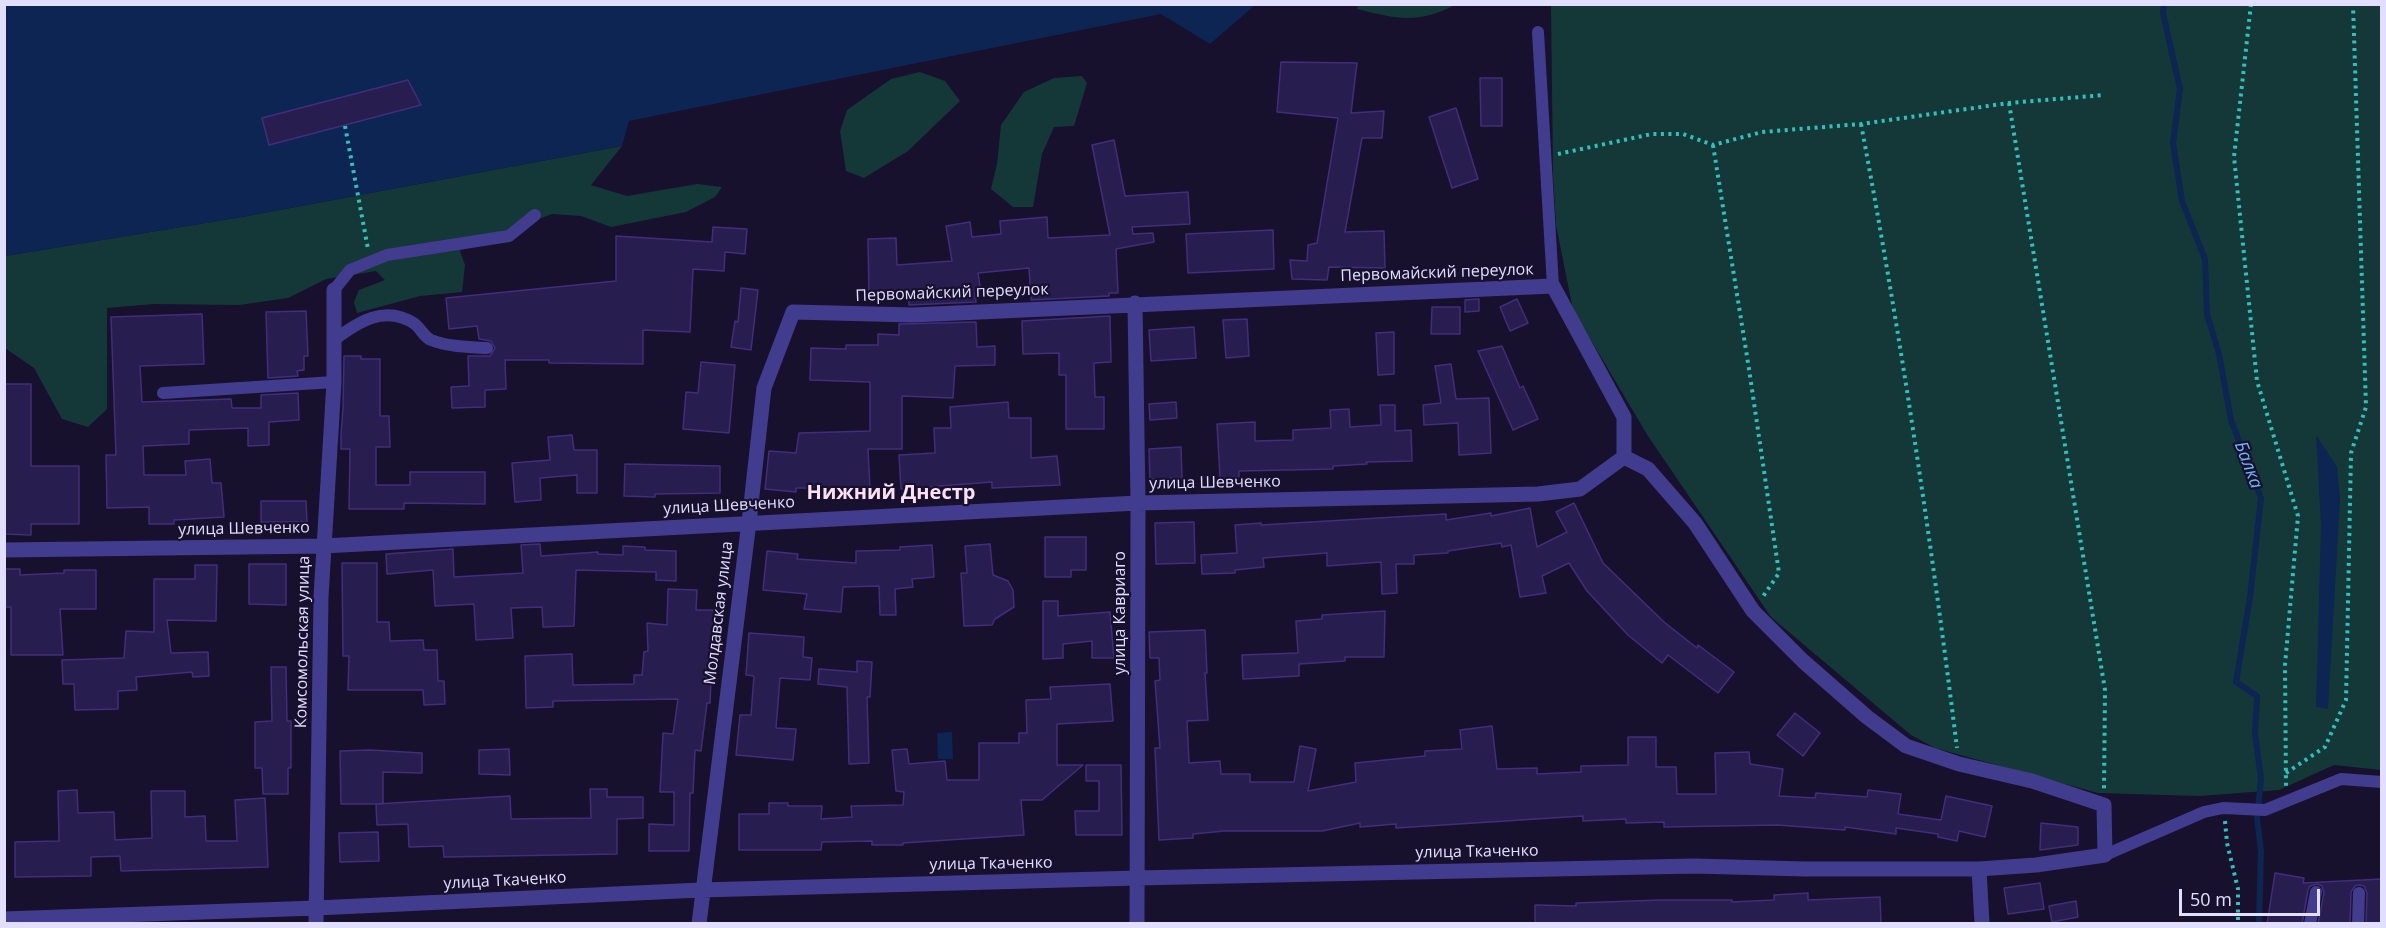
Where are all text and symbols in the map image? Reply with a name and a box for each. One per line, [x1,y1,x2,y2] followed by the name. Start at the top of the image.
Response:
[1340,260,1534,286] street label: Первомайский переулок
[855,280,1049,306] street label: Первомайский переулок
[2229,438,2267,492] water label: Балка
[1149,472,1281,494] street label: улица Шевченко
[807,481,975,505] district label: Нижний Днестр
[663,493,795,519] street label: улица Шевченко
[178,518,310,540] street label: улица Шевченко
[701,540,737,686] street label: Молдавская улица
[1110,551,1130,675] street label: улица Кавриаго
[292,556,314,728] street label: Комсомольская улица
[1415,841,1539,863] street label: улица Ткаченко
[929,853,1053,875] street label: улица Ткаченко
[443,868,567,894] street label: улица Ткаченко
[2182,877,2323,915] scale bar
[2190,887,2232,911] text: 50 m

